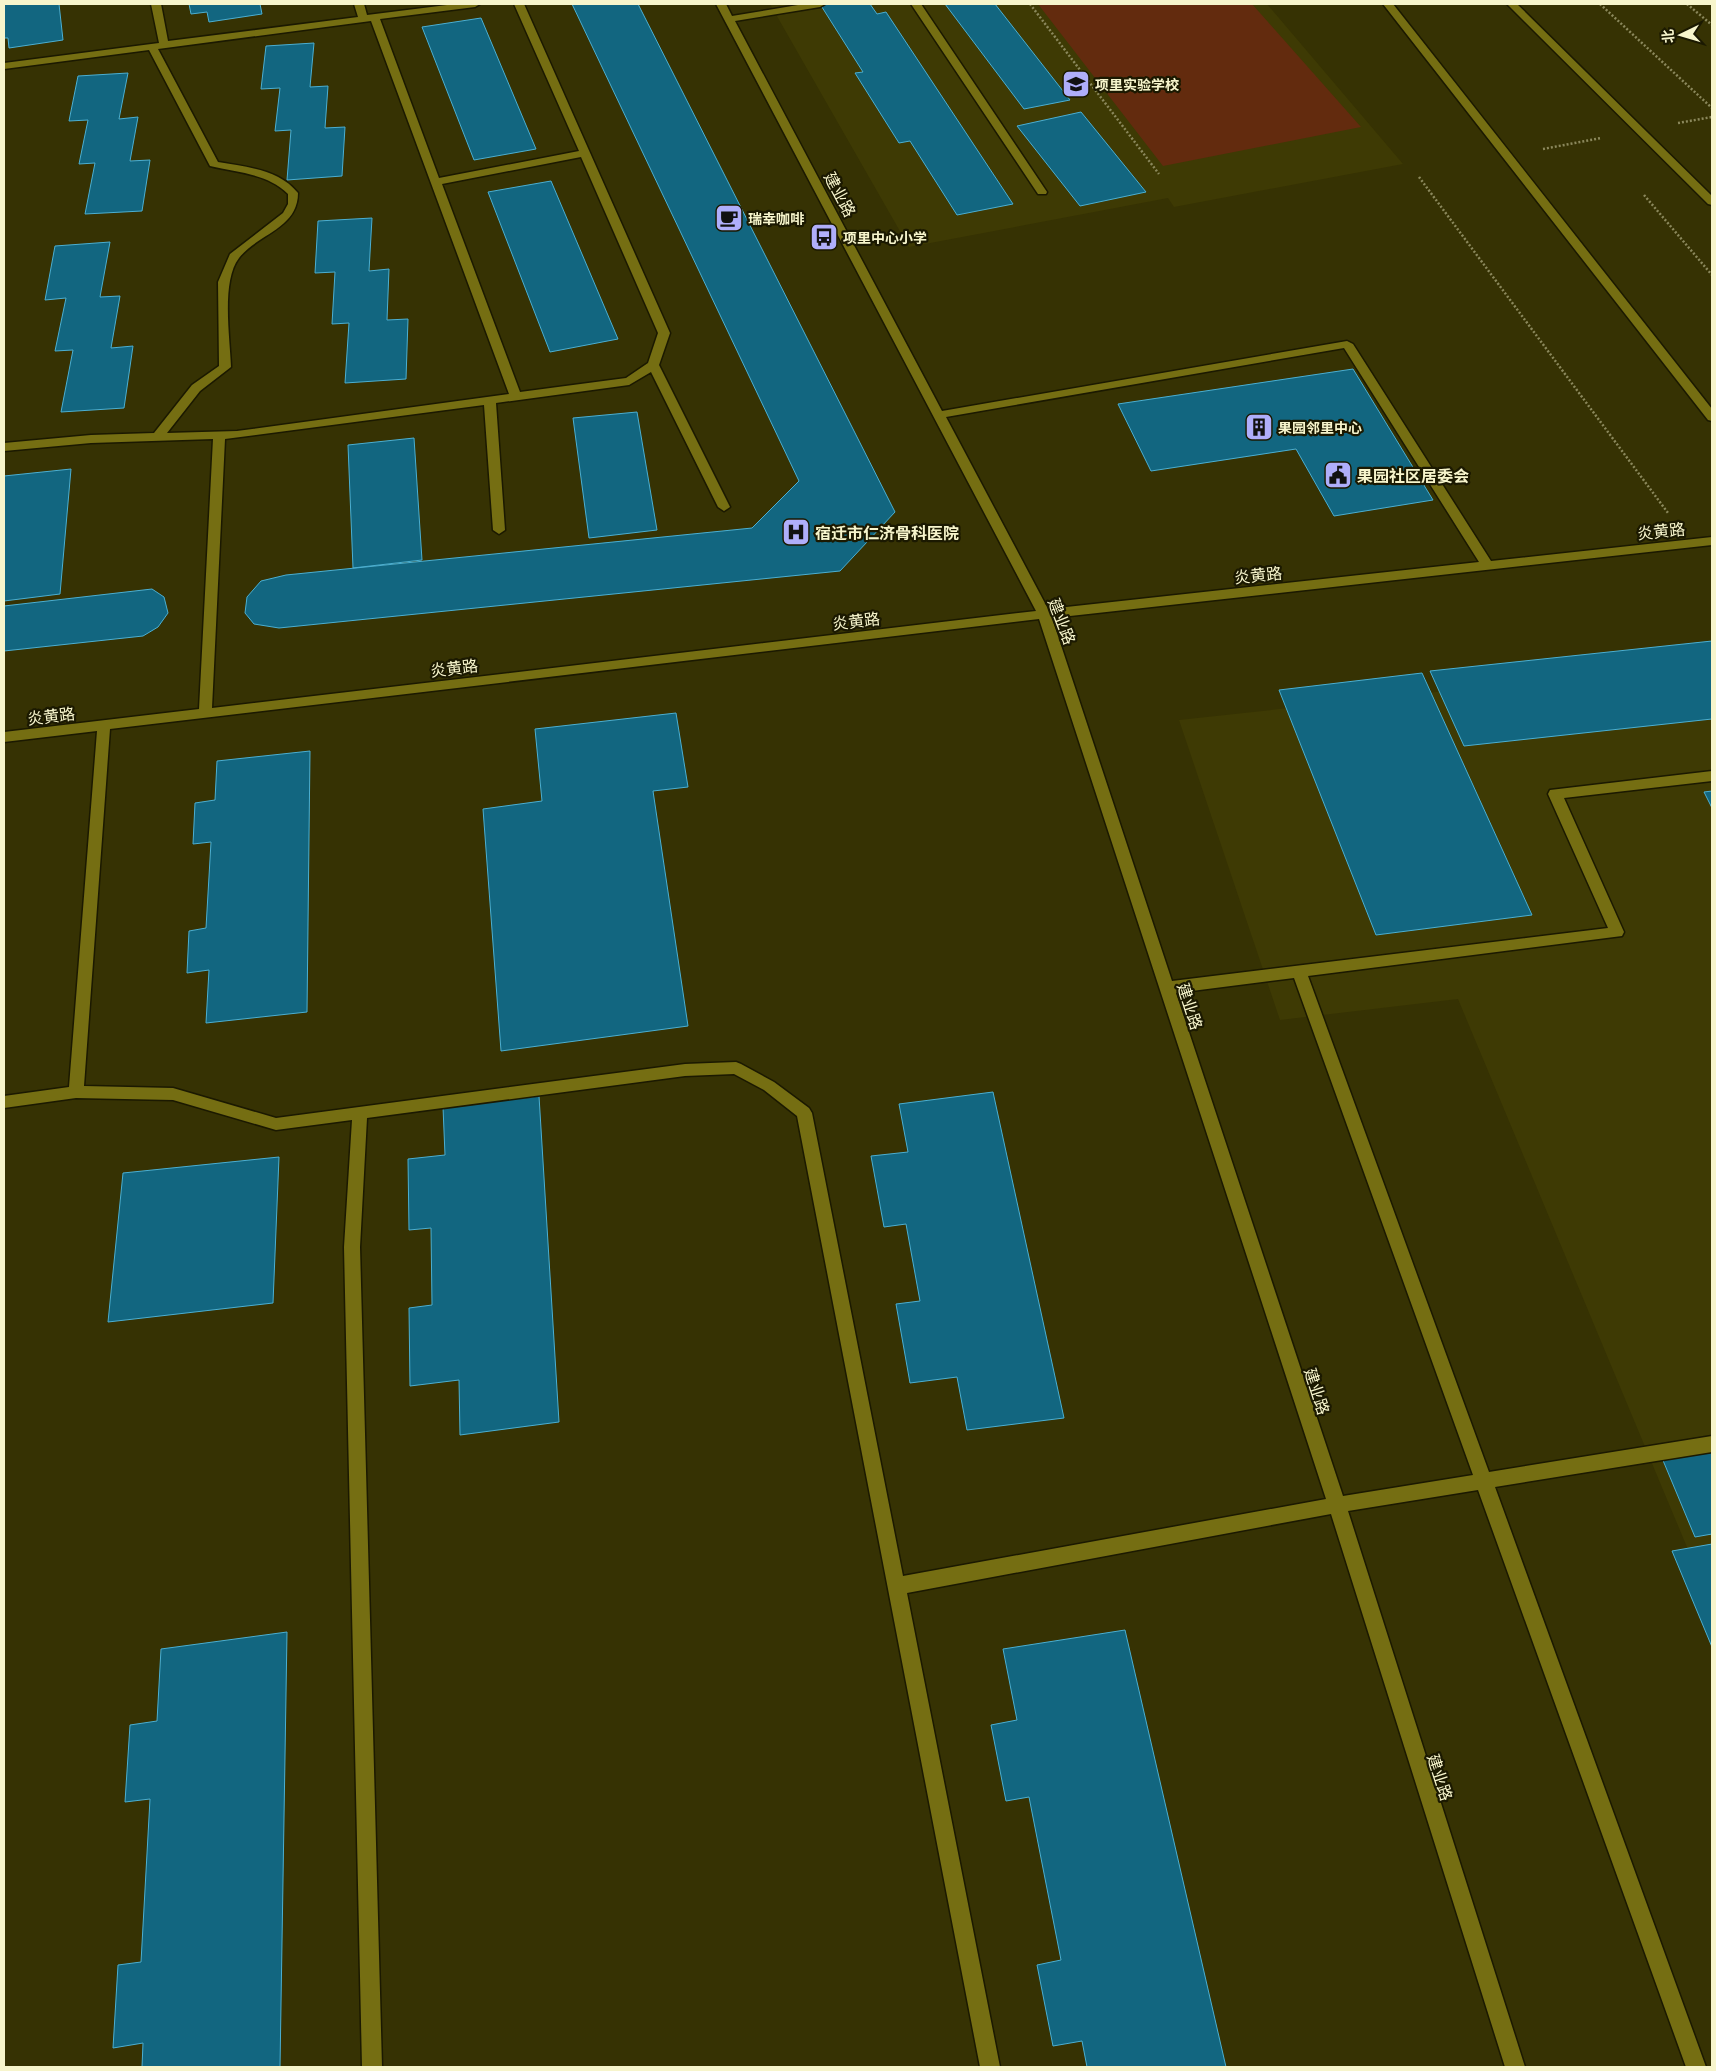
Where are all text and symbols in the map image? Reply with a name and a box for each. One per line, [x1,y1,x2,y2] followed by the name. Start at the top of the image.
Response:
[1656,10,1706,60] north arrow
[1656,28,1678,44] text: 北
[1061,69,1091,99] school or university icon: 项里实验学校
[1095,74,1179,94] place label: 项里实验学校
[819,167,863,221] street label: 建业路
[714,203,744,233] cafe icon: 瑞幸咖啡
[748,208,805,228] place label: 瑞幸咖啡
[809,222,839,252] bus stop icon: 项里中心小学
[843,227,927,247] place label: 项里中心小学
[1244,412,1274,442] building icon: 果园邻里中心
[1278,417,1362,437] place label: 果园邻里中心
[1323,460,1353,490] public building icon: 果园社区居委会
[1357,463,1469,487] place label: 果园社区居委会
[1636,516,1686,544] street label: 炎黄路
[781,517,811,547] hospital icon: 宿迁市仁济骨科医院
[815,520,959,544] place label: 宿迁市仁济骨科医院
[1233,560,1283,588] street label: 炎黄路
[1043,594,1083,648] street label: 建业路
[831,605,881,635] street label: 炎黄路
[429,652,479,682] street label: 炎黄路
[26,700,76,730] street label: 炎黄路
[1172,979,1210,1033] street label: 建业路
[1299,1364,1337,1418] street label: 建业路
[1422,1750,1460,1804] street label: 建业路

